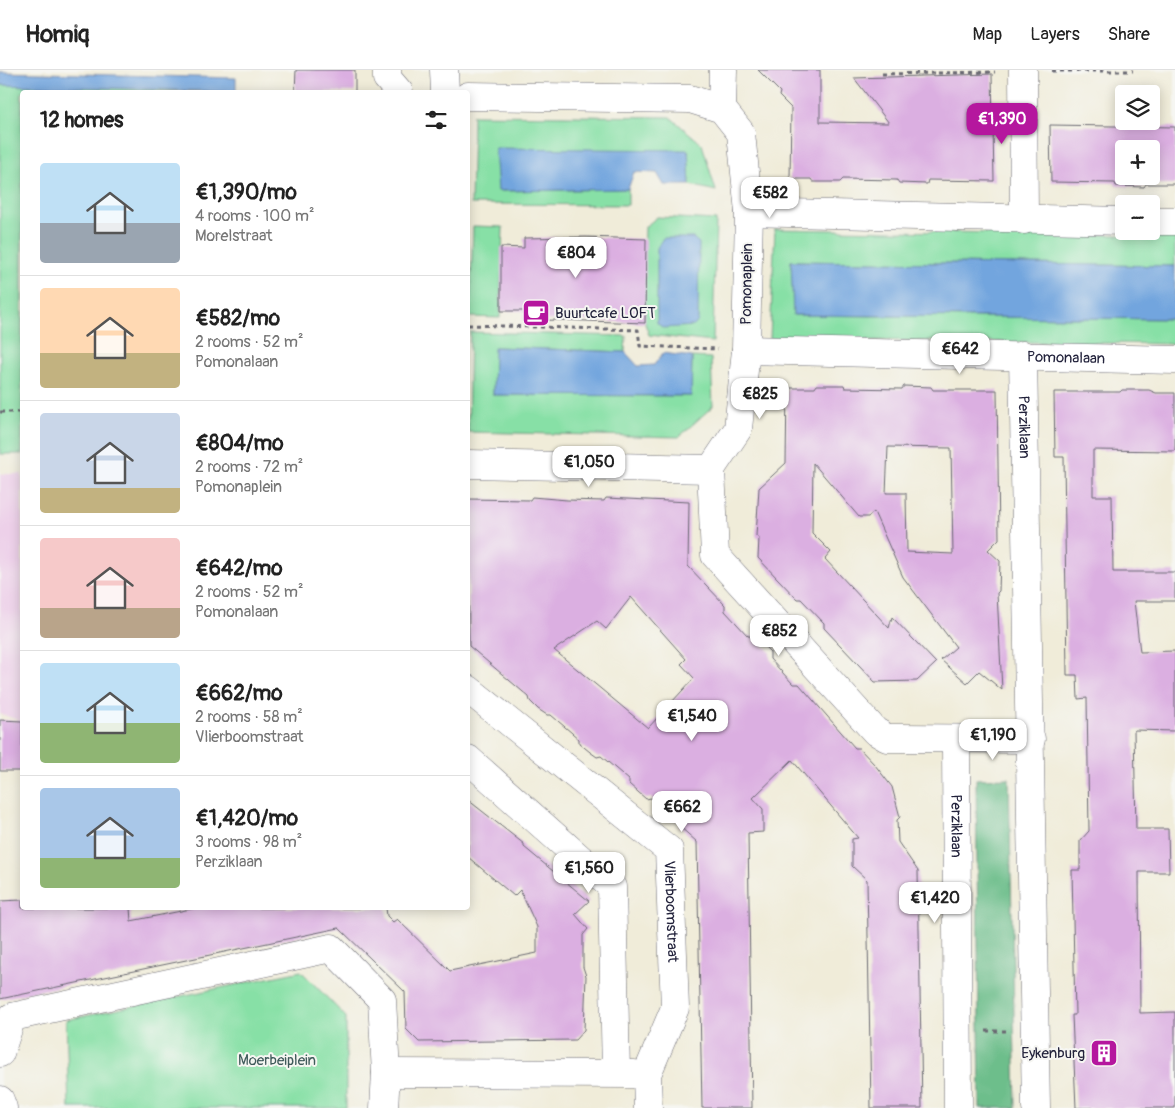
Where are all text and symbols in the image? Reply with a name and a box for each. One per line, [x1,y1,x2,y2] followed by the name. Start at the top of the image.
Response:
[25,20,89,49] text: Homiq
[973,23,1002,46] text: Map
[1030,23,1080,46] text: Layers
[1108,23,1150,46] text: Share
[1115,85,1160,240] map controls
[1115,85,1160,130] button: layers
[961,102,1043,145] pin: €1,390
[422,106,450,134] icon: filters
[40,107,123,134] text: 12 homes
[978,109,1026,129] text: €1,390
[1115,140,1160,185] button: +
[740,176,800,219] pin: €582
[195,179,297,206] text: €1,390/mo
[80,183,140,243] icon: home
[752,183,788,203] text: €582
[1115,195,1160,240] button: −
[195,206,314,226] text: 4 rooms · 100 m²
[195,226,272,246] text: Morelstraat
[546,236,606,279] pin: €804
[557,243,595,263] text: €804
[737,243,757,325] street label: Pomonaplein
[521,298,551,328] cafe icon: Buurtcafe LOFT
[555,304,656,323] place label: Buurtcafe LOFT
[195,305,280,332] text: €582/mo
[80,308,140,368] icon: home
[195,332,304,352] text: 2 rooms · 52 m²
[930,332,990,375] pin: €642
[941,339,979,359] text: €642
[1027,347,1105,368] street label: Pomonalaan
[195,352,278,372] text: Pomonalaan
[730,378,790,420] pin: €825
[742,384,778,404] text: €825
[1014,395,1034,459] street label: Perziklaan
[195,430,283,457] text: €804/mo
[80,433,140,493] icon: home
[548,446,630,488] pin: €1,050
[563,452,615,472] text: €1,050
[195,457,303,477] text: 2 rooms · 72 m²
[195,477,282,497] text: Pomonaplein
[195,555,282,582] text: €642/mo
[80,558,140,618] icon: home
[195,582,304,602] text: 2 rooms · 52 m²
[195,602,278,622] text: Pomonalaan
[749,614,809,657] pin: €852
[761,621,797,641] text: €852
[195,680,283,707] text: €662/mo
[80,683,140,743] icon: home
[651,700,733,742] pin: €1,540
[667,706,717,726] text: €1,540
[195,707,303,727] text: 2 rooms · 58 m²
[952,718,1034,761] pin: €1,190
[970,725,1016,745] text: €1,190
[195,727,304,747] text: Vlierboomstraat
[652,790,712,833] pin: €662
[947,794,966,858] street label: Perziklaan
[663,797,701,817] text: €662
[195,805,298,832] text: €1,420/mo
[80,808,140,868] icon: home
[195,832,302,852] text: 3 rooms · 98 m²
[195,852,263,872] text: Perziklaan
[548,852,630,894] pin: €1,560
[564,858,614,878] text: €1,560
[660,860,683,964] street label: Vlierboomstraat
[894,882,976,924] pin: €1,420
[910,888,960,908] text: €1,420
[1089,1038,1119,1068] building icon: Eykenburg
[1021,1044,1085,1063] place label: Eykenburg
[238,1051,316,1070] park label: Moerbeiplein

